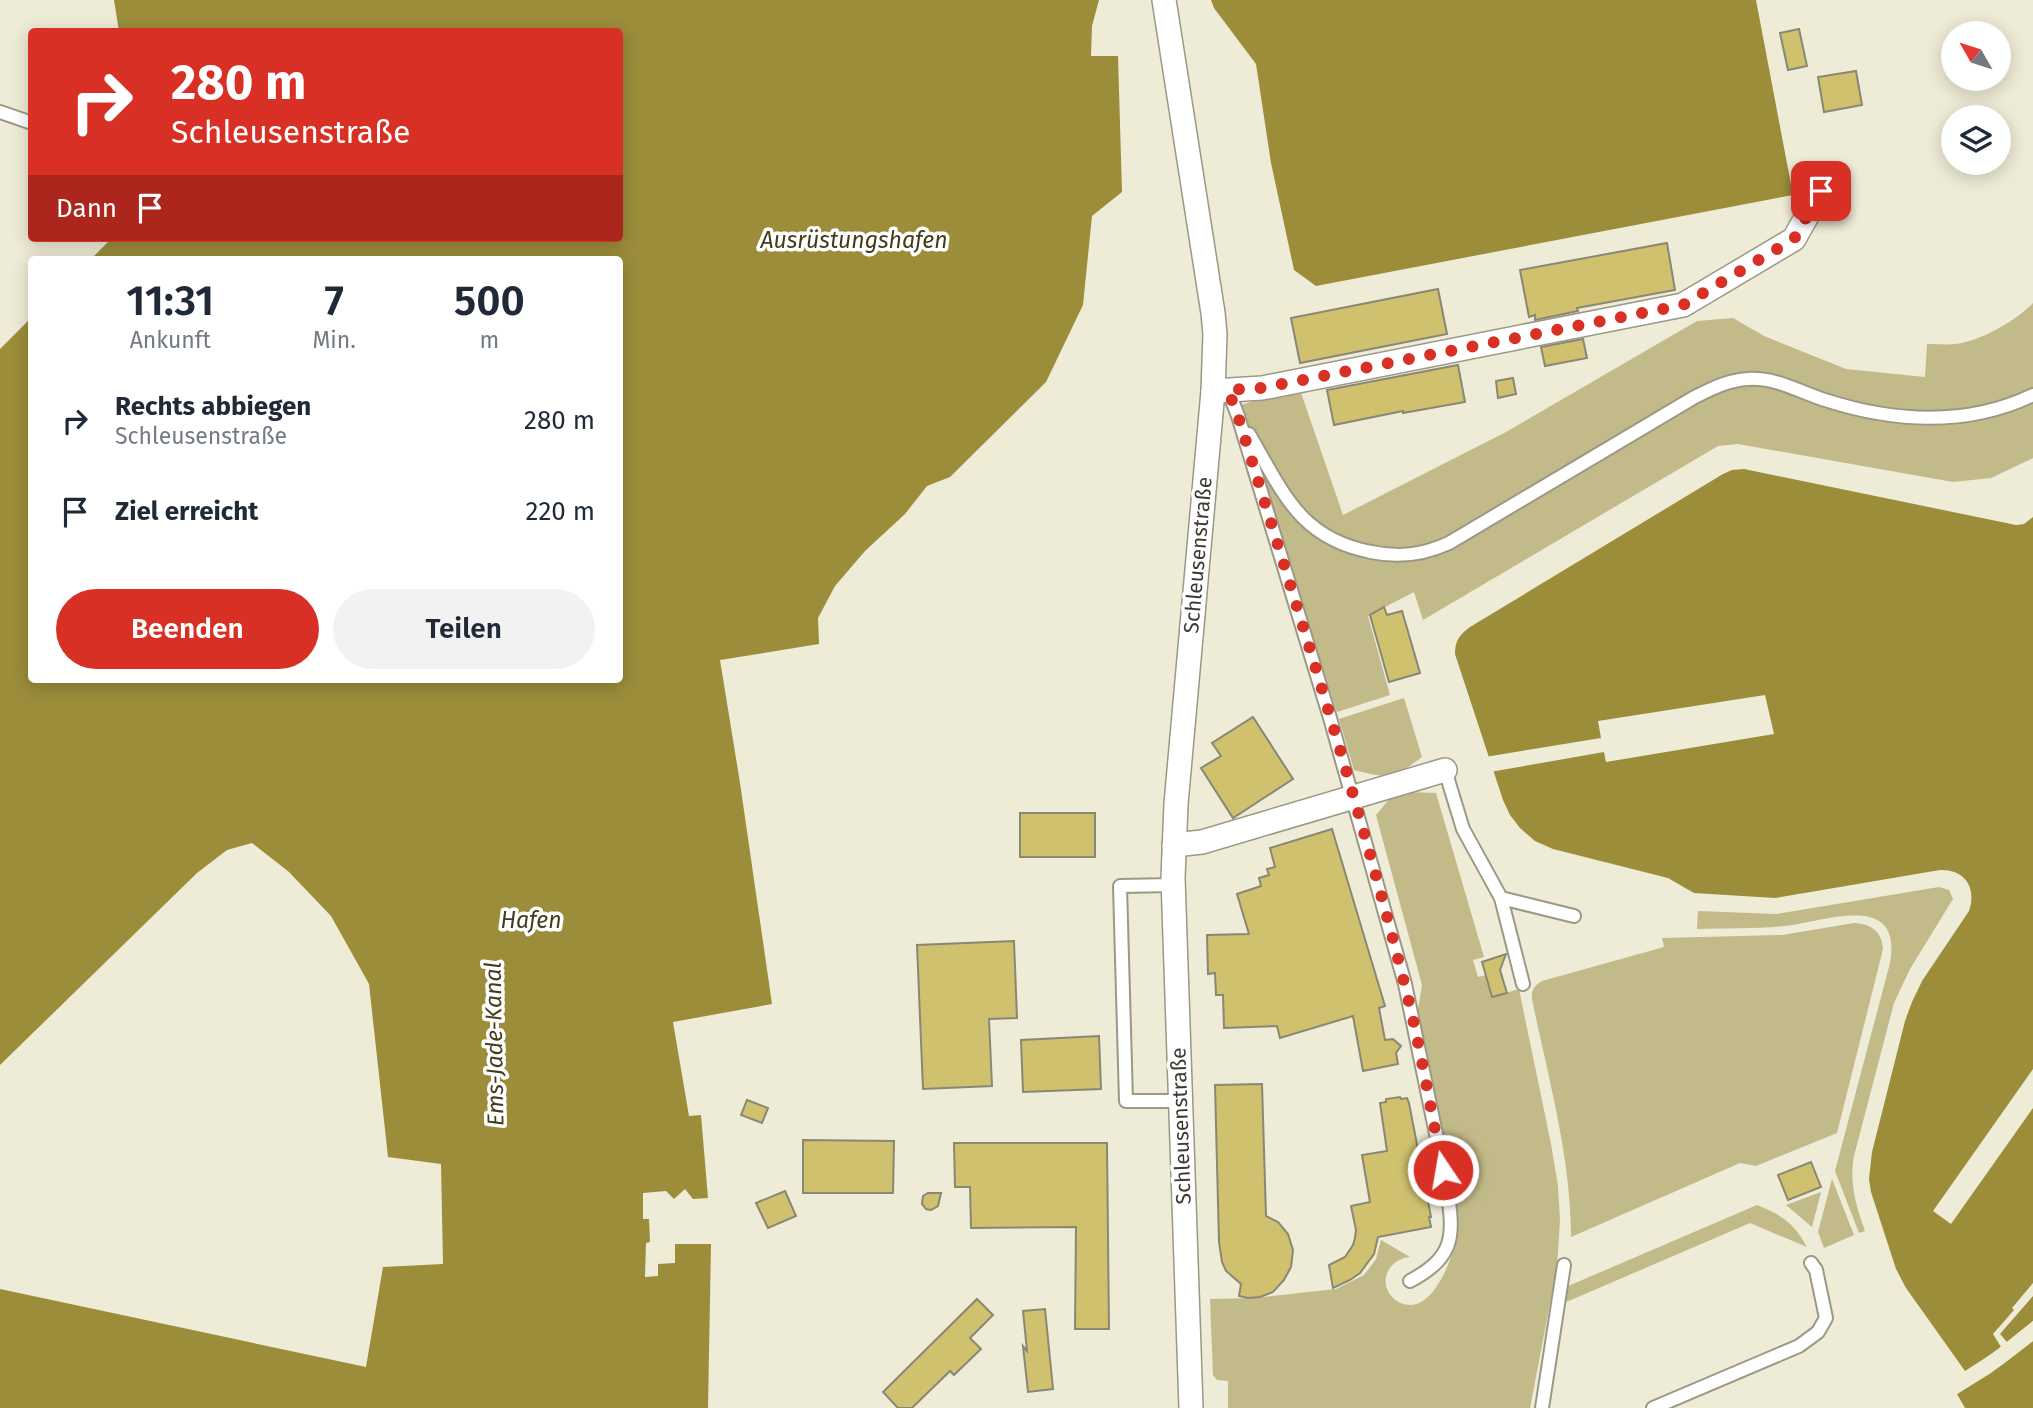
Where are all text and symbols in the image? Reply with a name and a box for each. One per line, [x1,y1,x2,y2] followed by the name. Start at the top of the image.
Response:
[1941,21,2011,91] north arrow
[1941,21,2011,175] map controls
[171,53,307,112] text: 280 m
[56,56,147,147] icon: right
[1941,105,2011,175] button: layers
[171,113,410,151] text: Schleusenstraße
[1791,161,1851,221] pin
[1802,172,1840,210] icon: arrive
[131,189,169,227] icon: arrive
[56,193,117,224] text: Dann
[759,226,948,254] water label: Ausrüstungshafen
[126,276,214,326] text: 11:31
[324,276,344,326] text: 7
[454,276,525,326] text: 500
[130,326,211,354] text: Ankunft
[312,326,356,354] text: Min.
[480,326,499,354] text: m
[115,391,311,422] text: Rechts abbiegen
[56,402,94,440] icon: right
[524,405,595,436] text: 280 m
[115,422,287,450] text: Schleusenstraße
[1178,476,1218,634] street label: Schleusenstraße
[56,493,94,531] icon: arrive
[115,496,258,527] text: Ziel erreicht
[526,496,595,527] text: 220 m
[56,589,319,669] button: Beenden
[333,589,595,669] button: Teilen
[500,906,562,934] water label: Hafen
[479,962,509,1126] water label: Ems-Jade-Kanal
[1165,1047,1197,1205] street label: Schleusenstraße
[1406,1133,1480,1207] position arrow

